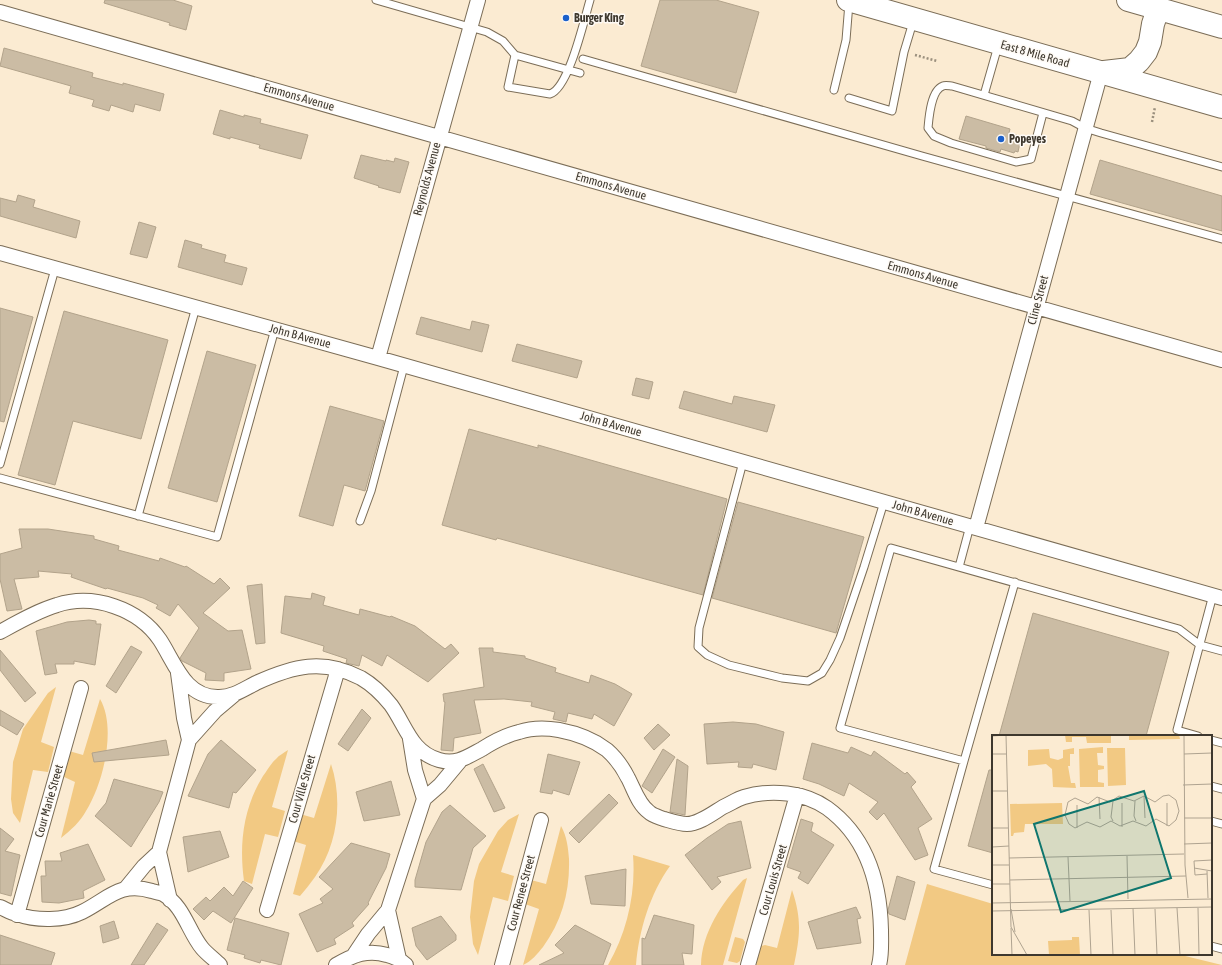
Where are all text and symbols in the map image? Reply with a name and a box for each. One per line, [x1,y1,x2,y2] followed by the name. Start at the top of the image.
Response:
[574,11,625,25] place label: Burger King
[561,13,571,23] marker: Burger King
[999,37,1071,71] street label: East 8 Mile Road
[262,80,336,114] street label: Emmons Avenue
[1009,132,1047,146] place label: Popeyes
[996,134,1006,144] marker: Popeyes
[410,141,444,217] street label: Reynolds Avenue
[574,169,648,203] street label: Emmons Avenue
[886,258,960,292] street label: Emmons Avenue
[1025,273,1051,326] street label: Cline Street
[268,321,332,351] street label: John B Avenue
[579,409,643,439] street label: John B Avenue
[891,498,955,528] street label: John B Avenue
[992,735,1212,955] inset map
[286,753,319,825] street label: Cour Ville Street
[32,762,66,839] street label: Cour Marie Street
[756,842,790,917] street label: Cour Louis Street
[504,853,538,933] street label: Cour Renee Street

